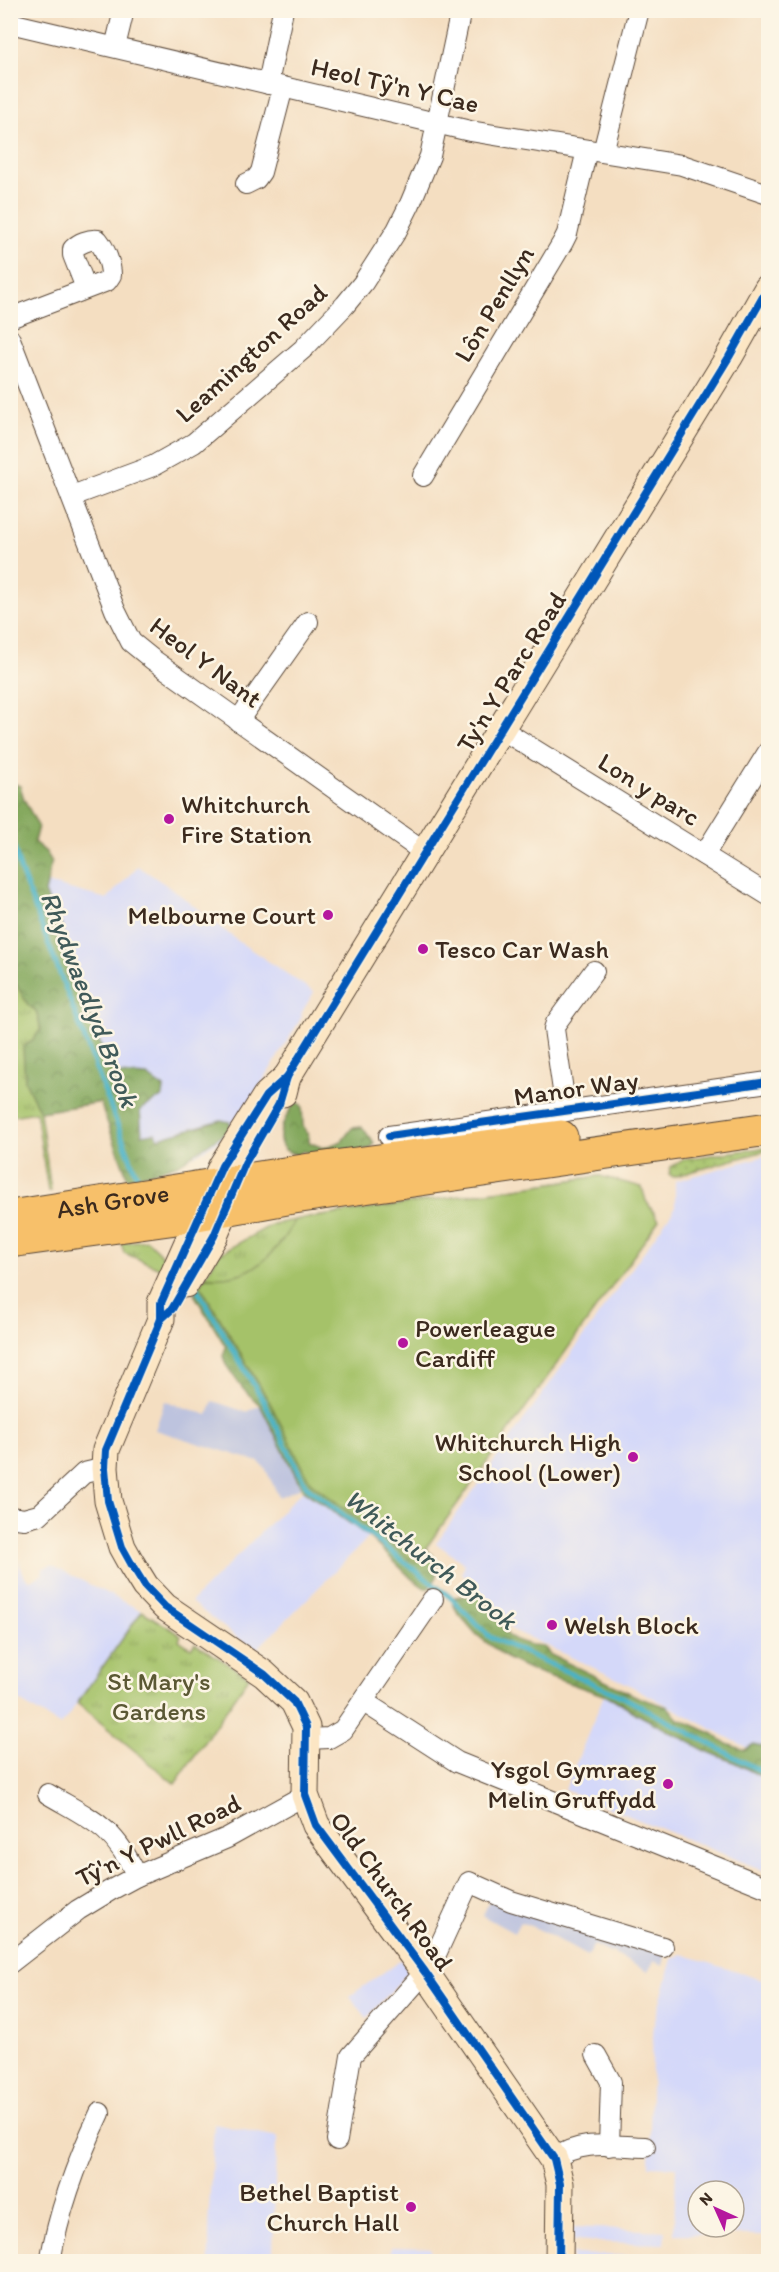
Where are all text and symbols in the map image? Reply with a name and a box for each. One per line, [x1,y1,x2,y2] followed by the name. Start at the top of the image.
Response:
[308,50,482,120] street label: Heol Tŷ'n Y Cae
[447,240,541,368] street label: Lôn Penllyn
[168,276,334,430] street label: Leamington Road
[449,586,573,758] street label: Ty'n Y Parc Road
[144,609,269,715] street label: Heol Y Nant
[592,745,706,833] street label: Lon y parc
[181,788,312,850] place label: Whitchurch Fire Station
[162,812,176,826] marker: Whitchurch Fire Station
[34,887,147,1113] water label: Rhydwaedlyd Brook
[127,899,316,931] place label: Melbourne Court
[321,908,335,922] marker: Melbourne Court
[435,933,609,965] place label: Tesco Car Wash
[416,942,430,956] marker: Tesco Car Wash
[512,1063,640,1113] street label: Manor Way
[54,1176,171,1225] street label: Ash Grove
[415,1312,556,1374] place label: Powerleague Cardiff
[396,1336,410,1350] marker: Powerleague Cardiff
[435,1426,621,1488] place label: Whitchurch High School (Lower)
[626,1450,640,1464] marker: Whitchurch High School (Lower)
[338,1482,525,1638] water label: Whitchurch Brook
[564,1609,699,1641] place label: Welsh Block
[545,1618,559,1632] marker: Welsh Block
[107,1665,211,1727] park label: St Mary's Gardens
[488,1753,657,1815] place label: Ysgol Gymraeg Melin Gruffydd
[661,1777,675,1791] marker: Ysgol Gymraeg Melin Gruffydd
[70,1786,246,1894] street label: Tŷ'n Y Pwll Road
[323,1805,461,1978] street label: Old Church Road
[239,2176,399,2238] place label: Bethel Baptist Church Hall
[686,2179,746,2239] north arrow
[695,2188,716,2209] text: N
[404,2200,418,2214] marker: Bethel Baptist Church Hall

